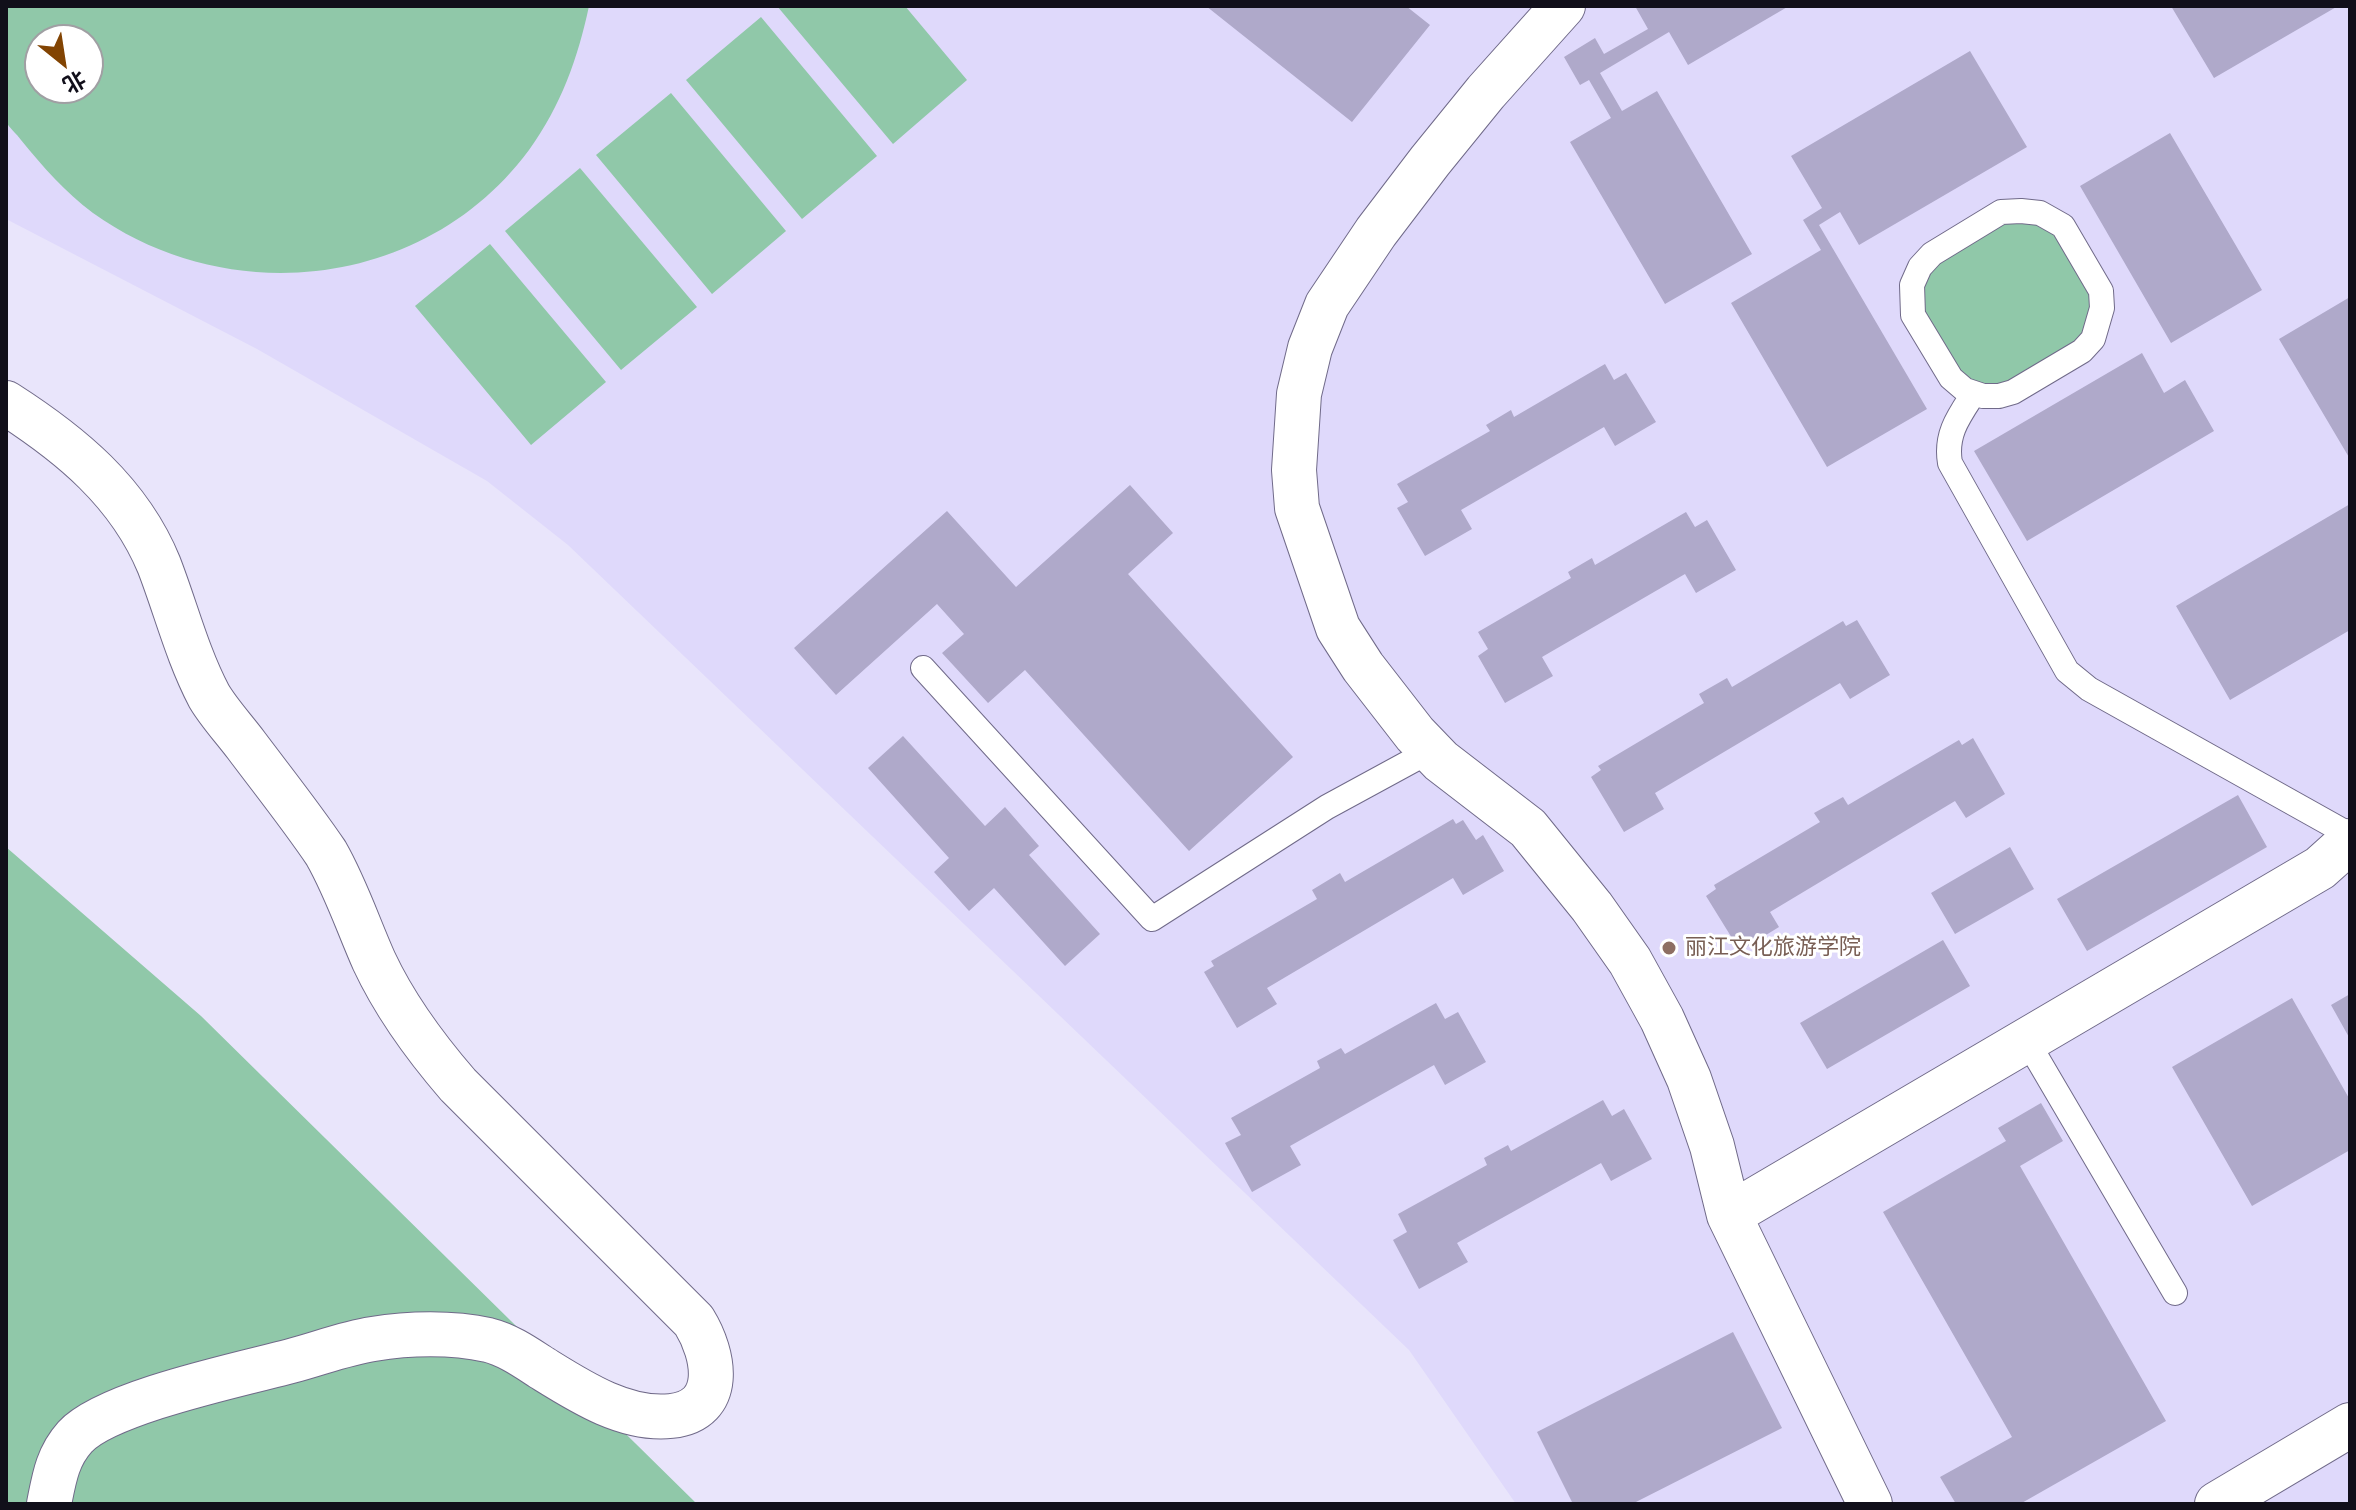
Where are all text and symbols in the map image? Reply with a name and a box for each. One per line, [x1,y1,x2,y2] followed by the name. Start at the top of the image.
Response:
[24,24,104,104] north arrow
[57,64,93,103] text: 北
[1685,935,1861,961] place label: 丽江文化旅游学院
[1660,939,1678,957] marker: 丽江文化旅游学院

